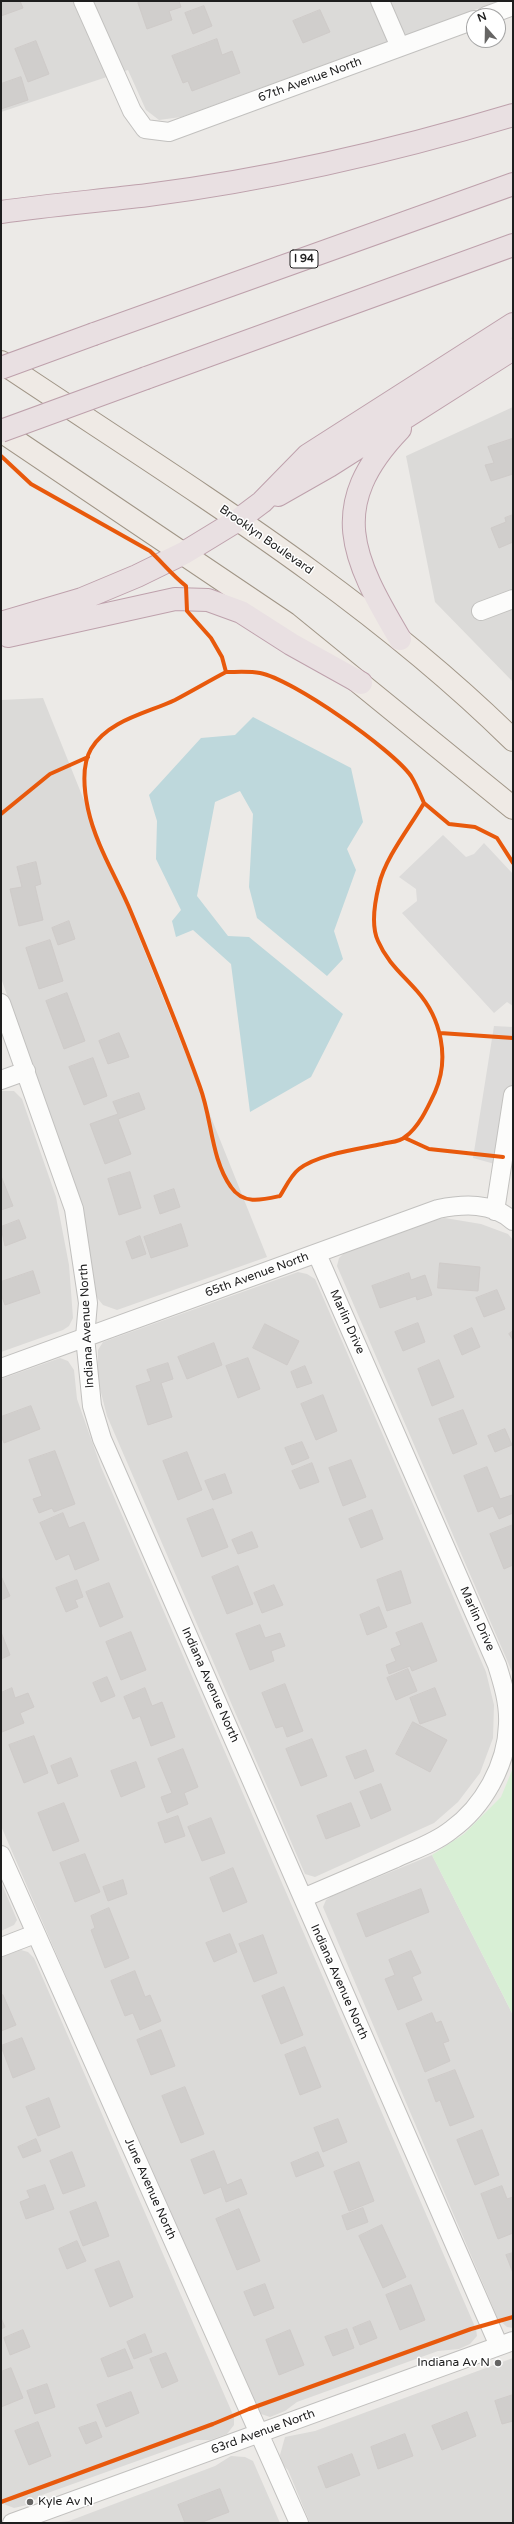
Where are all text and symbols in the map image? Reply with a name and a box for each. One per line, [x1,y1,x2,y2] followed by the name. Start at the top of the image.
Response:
[466,8,506,48] north arrow
[476,10,488,25] text: N
[256,55,364,105] street label: 67th Avenue North
[290,250,318,268] road number: I 94
[216,502,316,578] street label: Brooklyn Boulevard
[203,1250,311,1300] street label: 65th Avenue North
[77,1264,97,1388] street label: Indiana Avenue North
[326,1288,368,1356] street label: Marlin Drive
[456,1585,498,1653] street label: Marlin Drive
[178,1625,242,1745] street label: Indiana Avenue North
[307,1922,371,2042] street label: Indiana Avenue North
[121,2136,179,2242] street label: June Avenue North
[417,2356,490,2370] place label: Indiana Av N
[493,2358,503,2368] marker: Indiana Av N
[209,2407,317,2457] street label: 63rd Avenue North
[38,2495,93,2509] place label: Kyle Av N
[25,2497,35,2507] marker: Kyle Av N

